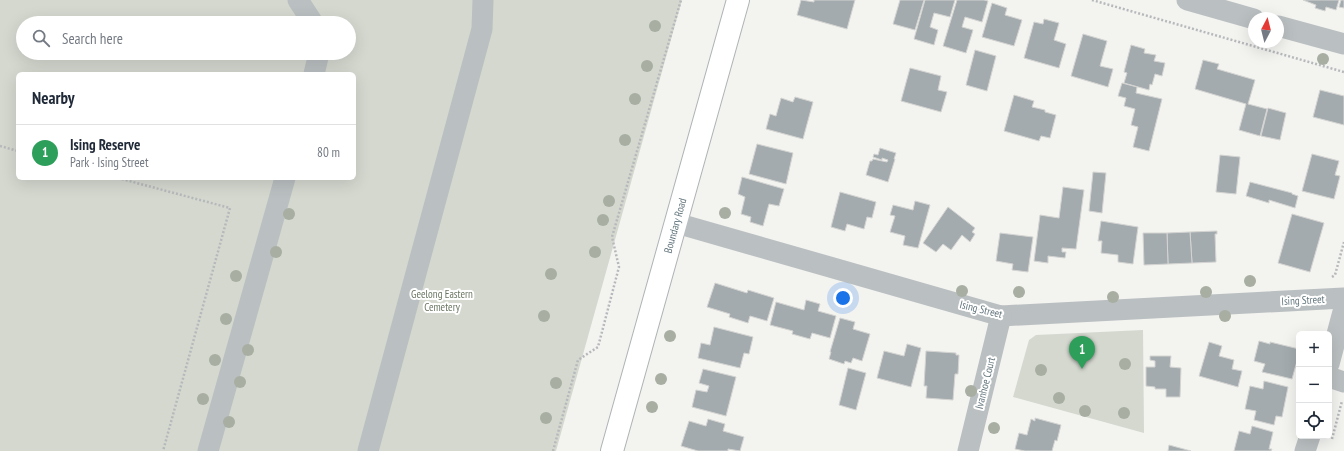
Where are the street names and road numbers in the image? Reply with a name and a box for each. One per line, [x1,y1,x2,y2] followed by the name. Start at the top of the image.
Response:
[661,196,689,255] street label: Boundary Road
[1281,292,1325,308] street label: Ising Street
[958,297,1004,321] street label: Ising Street
[972,356,998,410] street label: Ivanhoe Court

